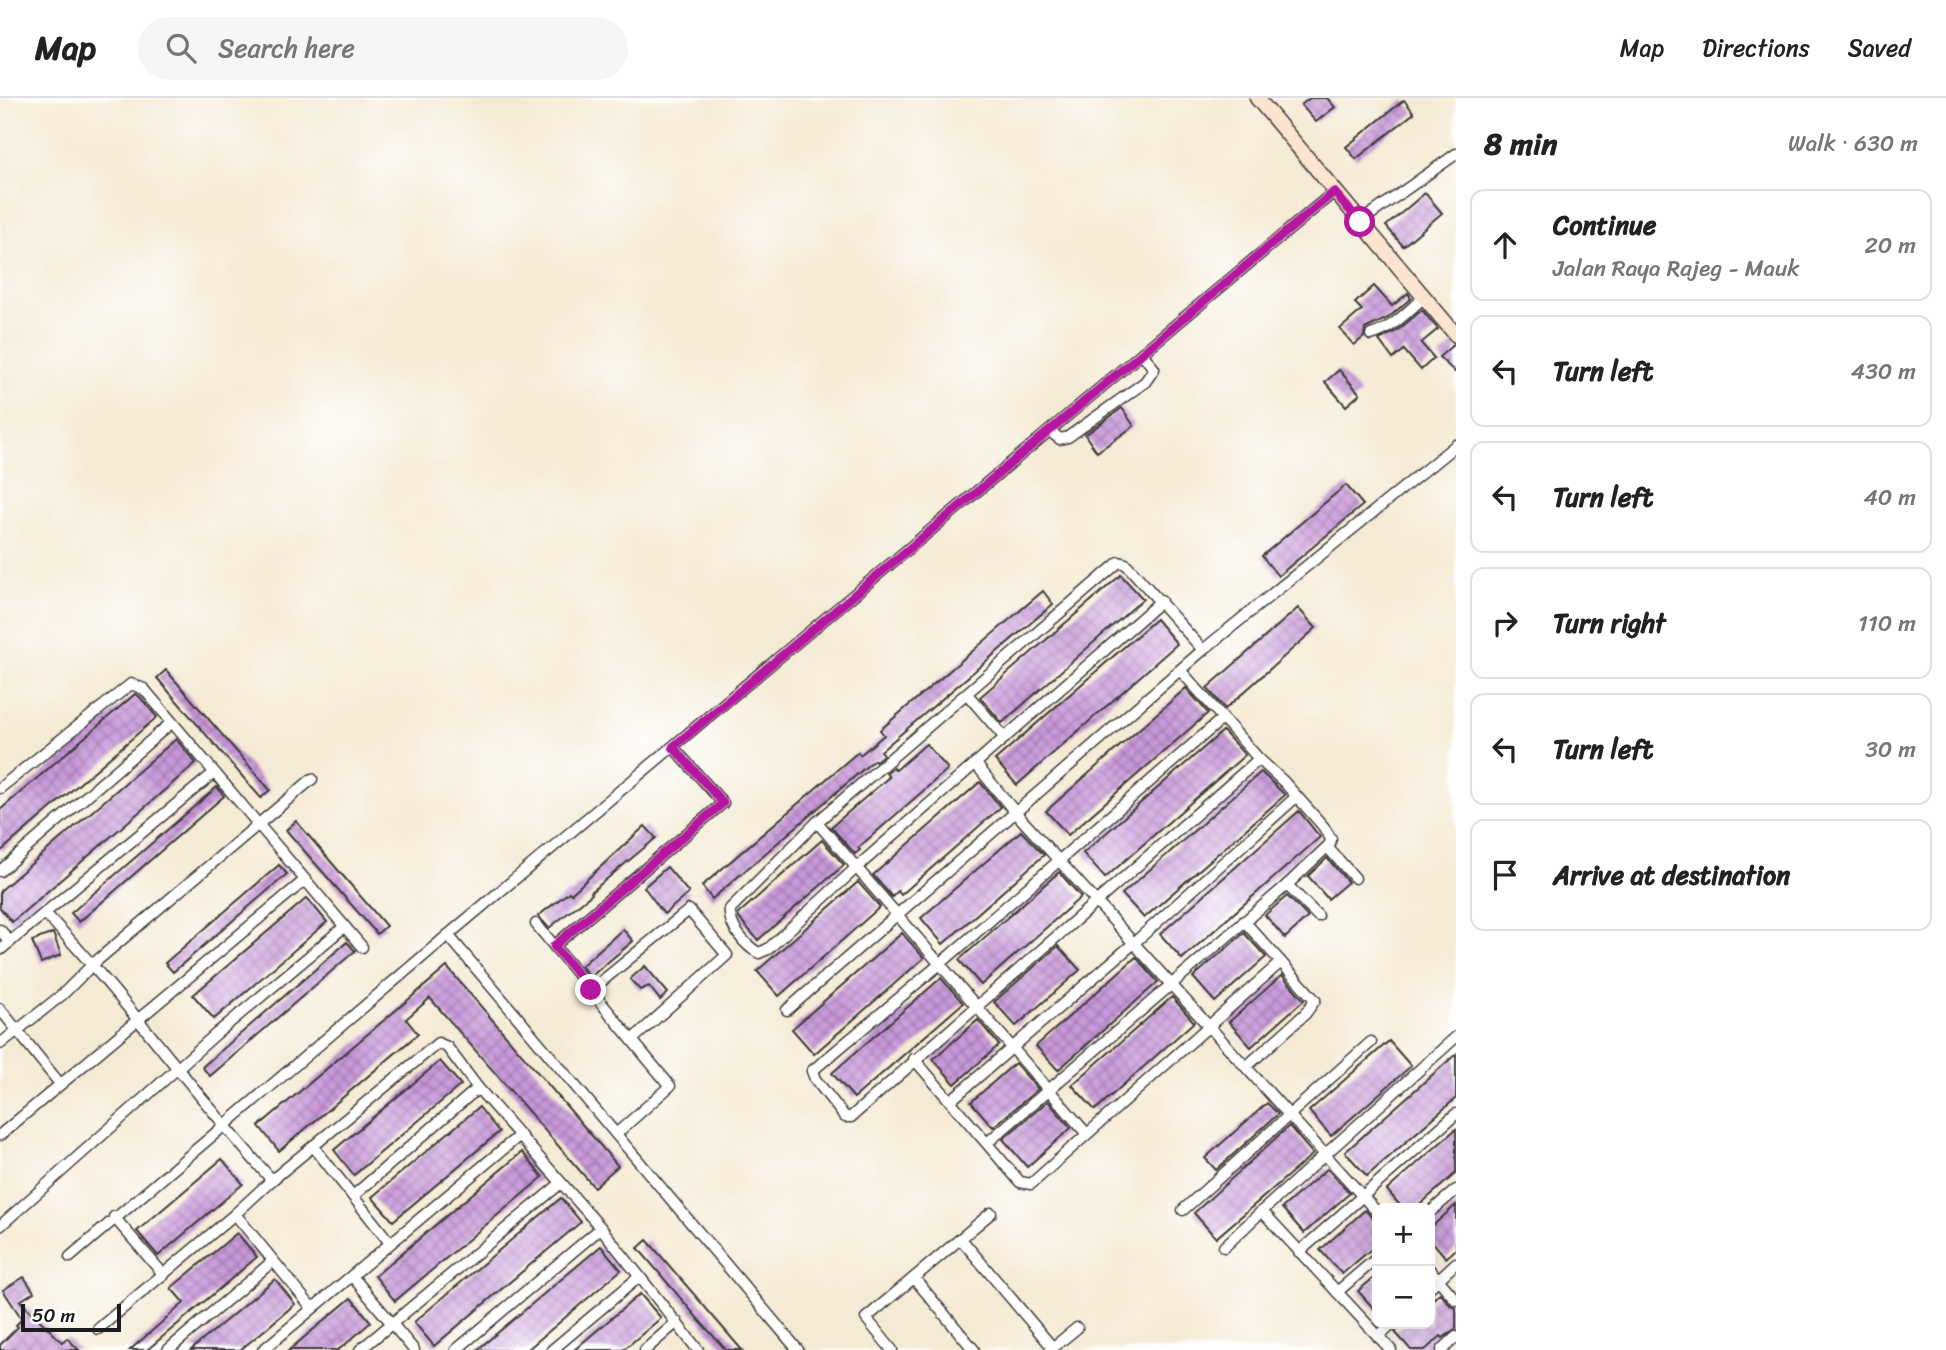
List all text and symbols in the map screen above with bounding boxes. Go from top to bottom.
search box [138,17,628,80]
text: Map [35,19,96,77]
text: Search here [218,25,355,71]
text: Map [1620,27,1664,69]
text: Directions [1702,27,1810,69]
text: Saved [1848,27,1911,69]
icon: search [162,29,200,67]
text: 8 min [1484,117,1557,171]
text: Walk · 630 m [1788,123,1918,164]
text: Continue [1553,202,1656,248]
route start [1344,206,1375,237]
text: 20 m [1865,225,1916,266]
icon: ahead [1486,226,1524,264]
text: Jalan Raya Rajeg - Mauk [1553,248,1800,289]
text: Turn left [1553,348,1653,394]
text: 430 m [1851,351,1916,392]
icon: left [1486,352,1524,390]
text: Turn left [1553,474,1653,520]
text: 40 m [1863,477,1916,518]
icon: left [1486,478,1524,516]
text: Turn right [1553,600,1666,646]
text: 110 m [1858,603,1916,644]
icon: right [1486,604,1524,642]
text: Turn left [1553,726,1653,772]
text: 30 m [1865,729,1916,770]
icon: left [1486,730,1524,768]
text: Arrive at destination [1553,852,1790,898]
icon: arrive [1486,856,1524,894]
route end [575,974,606,1005]
map controls [1372,1203,1435,1329]
button: + [1372,1203,1435,1266]
button: − [1372,1266,1435,1329]
text: 50 m [32,1299,75,1332]
scale bar [21,1301,121,1333]

